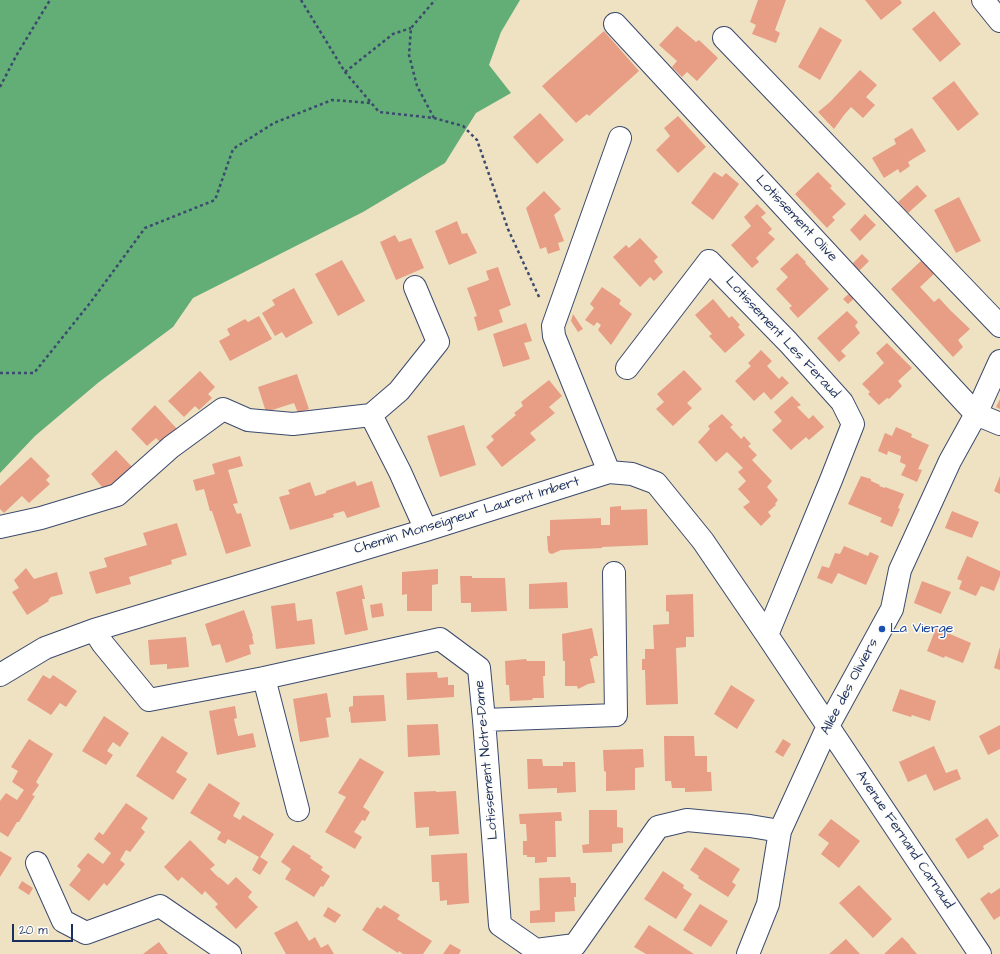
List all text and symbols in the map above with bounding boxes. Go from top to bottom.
street label: Lotissement Olive [752,172,840,266]
street label: Lotissement Les Feraud [721,274,843,402]
street label: Chemin Monseigneur Laurent Imbert [352,474,582,558]
place label: La Vierge [890,621,953,637]
marker: La Vierge [877,624,887,634]
street label: Allée des Oliviers [817,636,883,738]
street label: Lotissement Notre-Dame [472,679,502,841]
street label: Avenue Fernand Carnaud [851,768,957,912]
scale bar [14,916,75,942]
text: 20 m [19,922,48,939]

